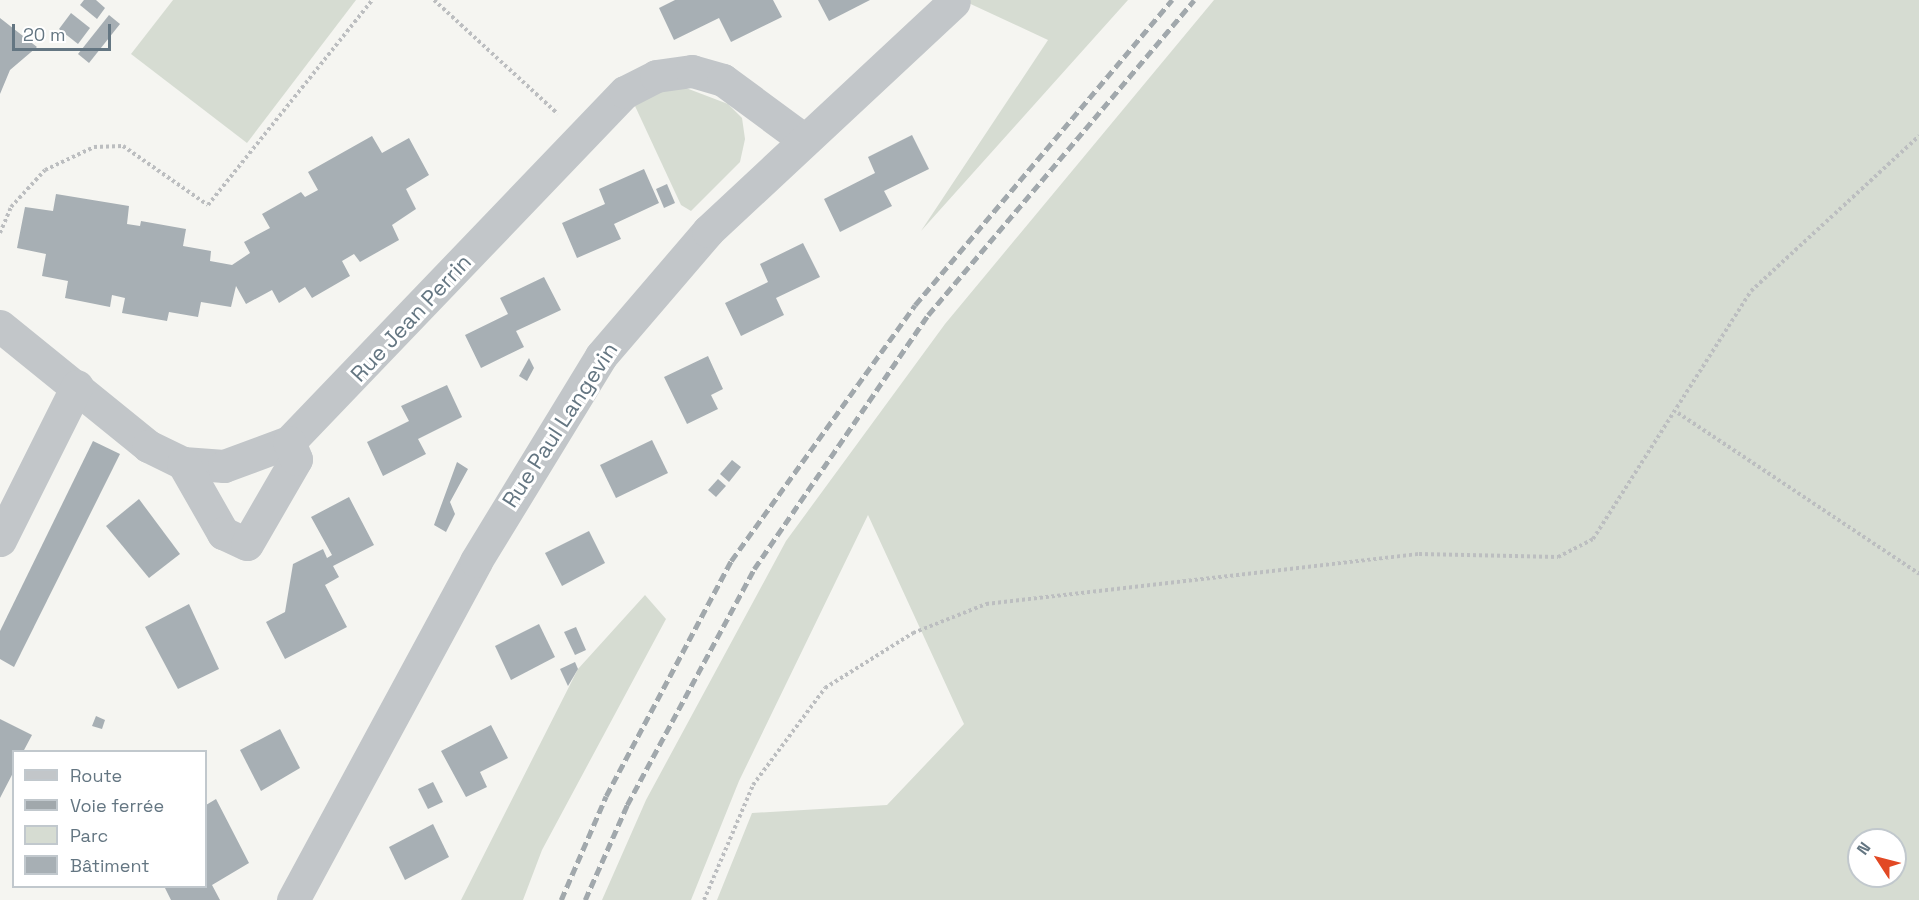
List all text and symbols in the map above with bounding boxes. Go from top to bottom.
scale bar [15,12,114,50]
text: 20 m [23,23,66,46]
street label: Rue Jean Perrin [345,249,477,387]
street label: Rue Paul Langevin [497,338,623,512]
legend [12,750,207,888]
text: Route [70,764,122,787]
text: Voie ferrée [70,794,164,817]
text: Parc [70,824,108,847]
north arrow [1847,828,1907,888]
text: N [1852,838,1875,859]
text: Bâtiment [70,854,150,877]

